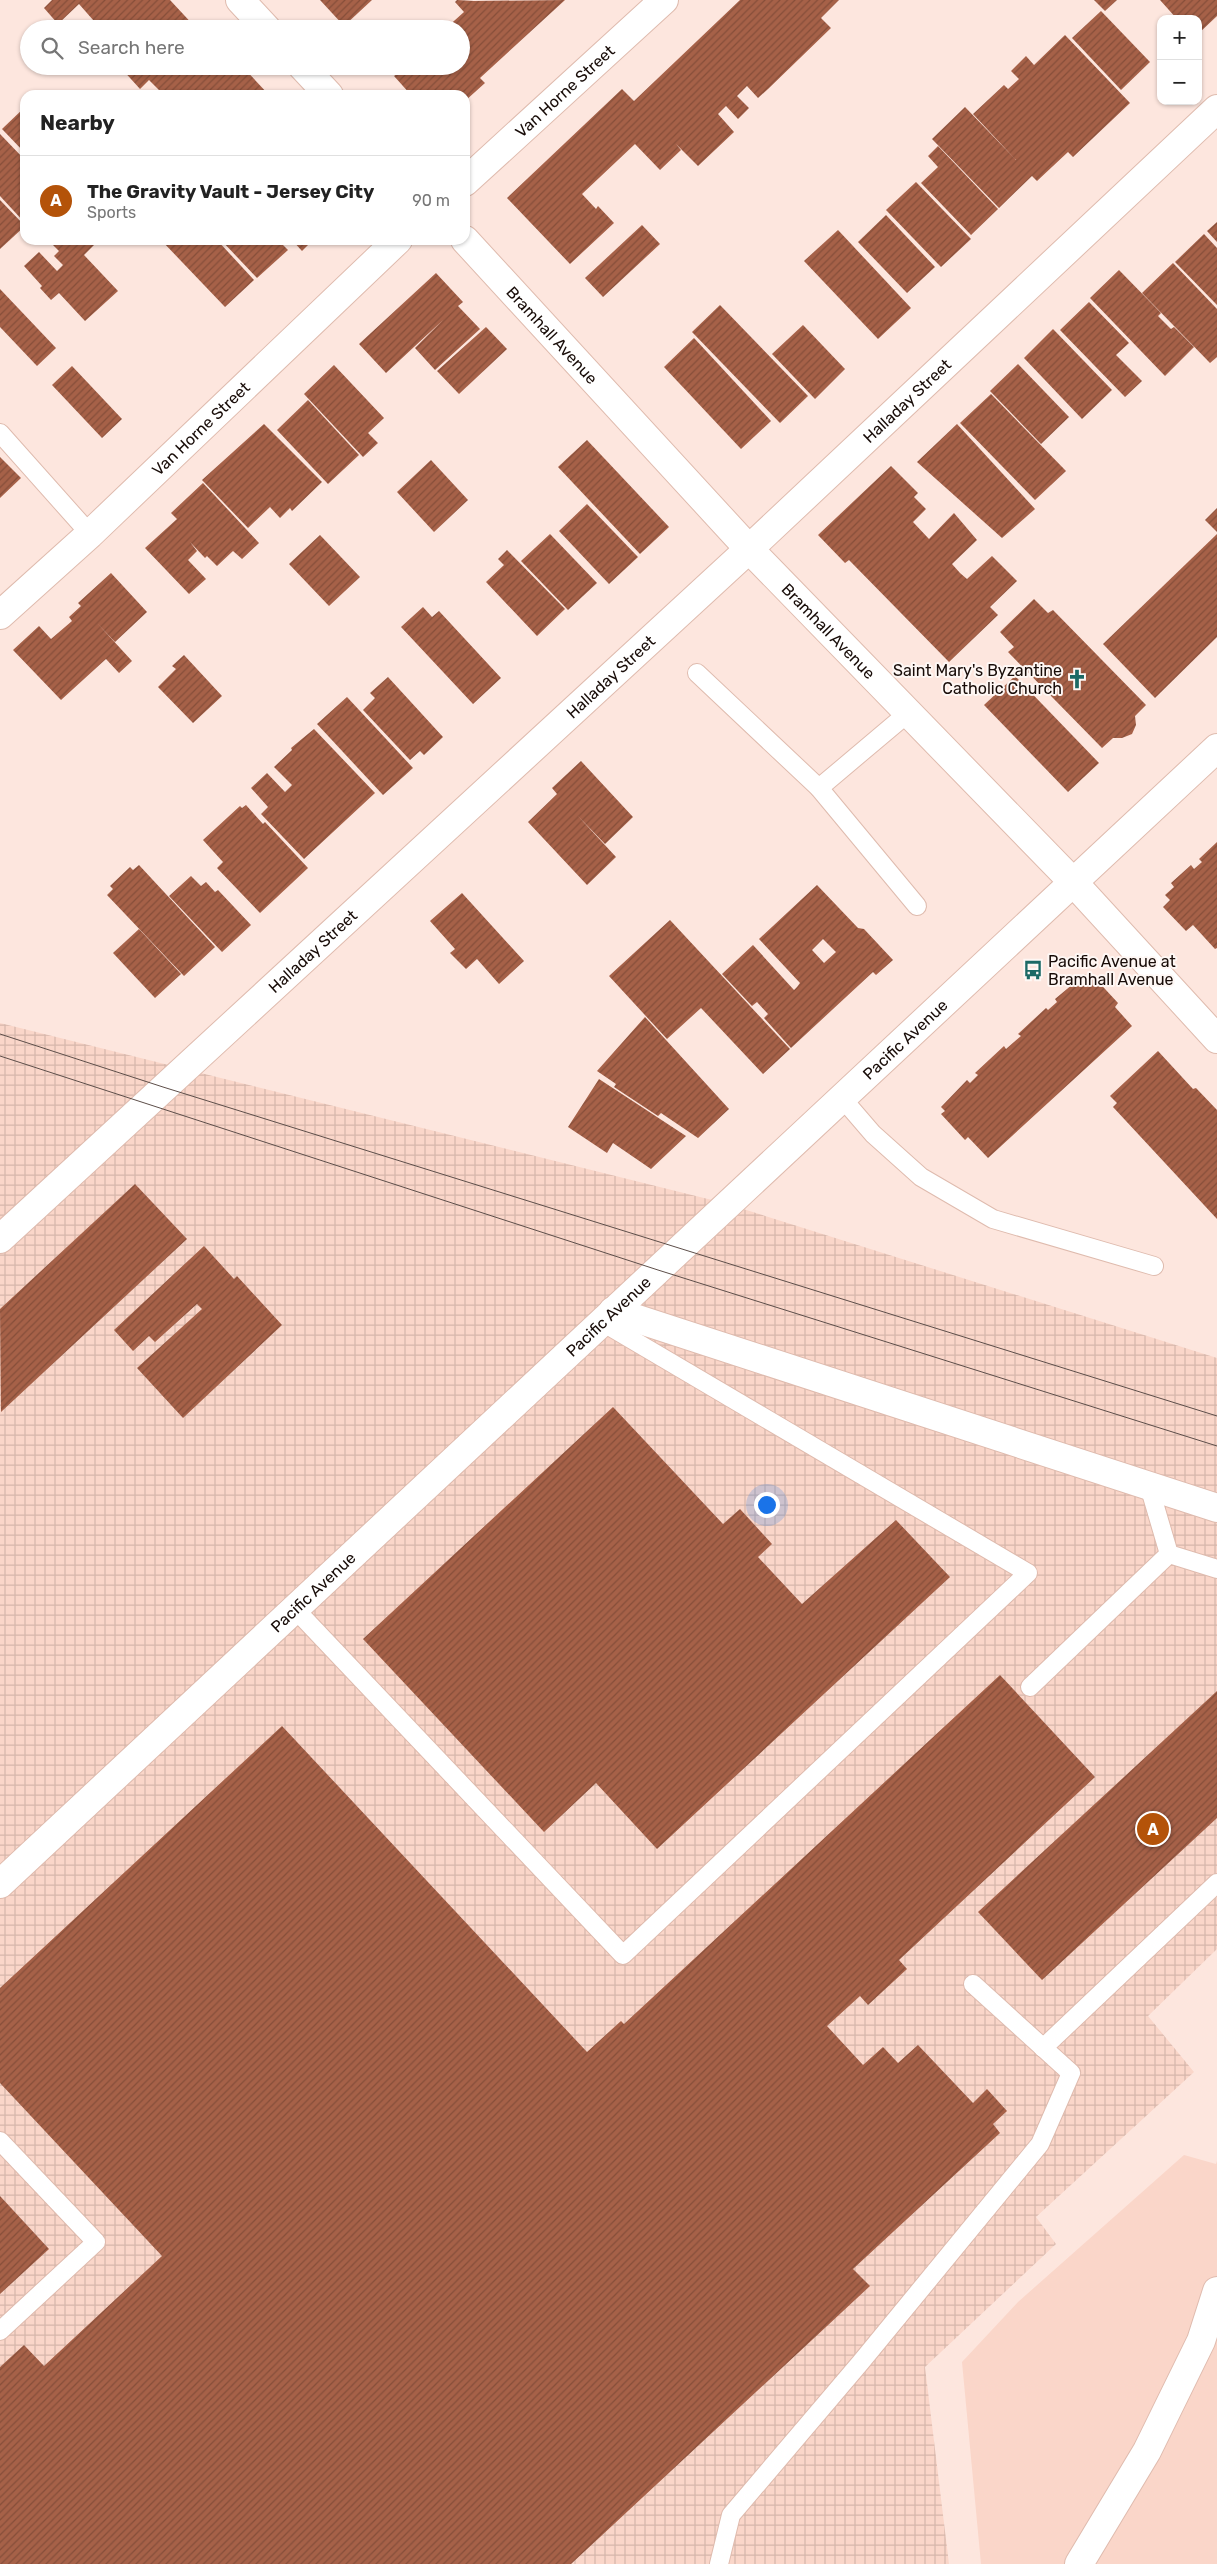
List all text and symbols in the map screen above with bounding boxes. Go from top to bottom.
map controls [1157,15,1202,105]
button: + [1157,15,1202,60]
search box [20,20,470,75]
icon: search [38,34,66,62]
text: Search here [78,36,185,59]
street label: Van Horne Street [511,41,618,141]
button: − [1157,60,1202,105]
text: Nearby [40,110,115,135]
text: The Gravity Vault - Jersey City [87,180,374,203]
text: A [50,191,62,210]
text: 90 m [412,191,450,210]
text: Sports [87,203,136,222]
street label: Bramhall Avenue [502,283,601,388]
street label: Halladay Street [859,355,955,447]
street label: Van Horne Street [148,378,254,480]
street label: Bramhall Avenue [778,580,879,683]
street label: Halladay Street [563,631,659,723]
place label: Saint Mary's Byzantine Catholic Church [893,661,1062,698]
church icon: Saint Mary's Byzantine Catholic Church [1066,668,1088,690]
street label: Halladay Street [265,906,361,997]
place label: Pacific Avenue at Bramhall Avenue [1048,952,1176,989]
bus stop icon: Pacific Avenue at Bramhall Avenue [1022,959,1044,981]
street label: Pacific Avenue [859,995,952,1084]
street label: Pacific Avenue [562,1273,655,1361]
your location [754,1492,780,1518]
street label: Pacific Avenue [267,1548,360,1636]
pin: A [1137,1810,1169,1848]

